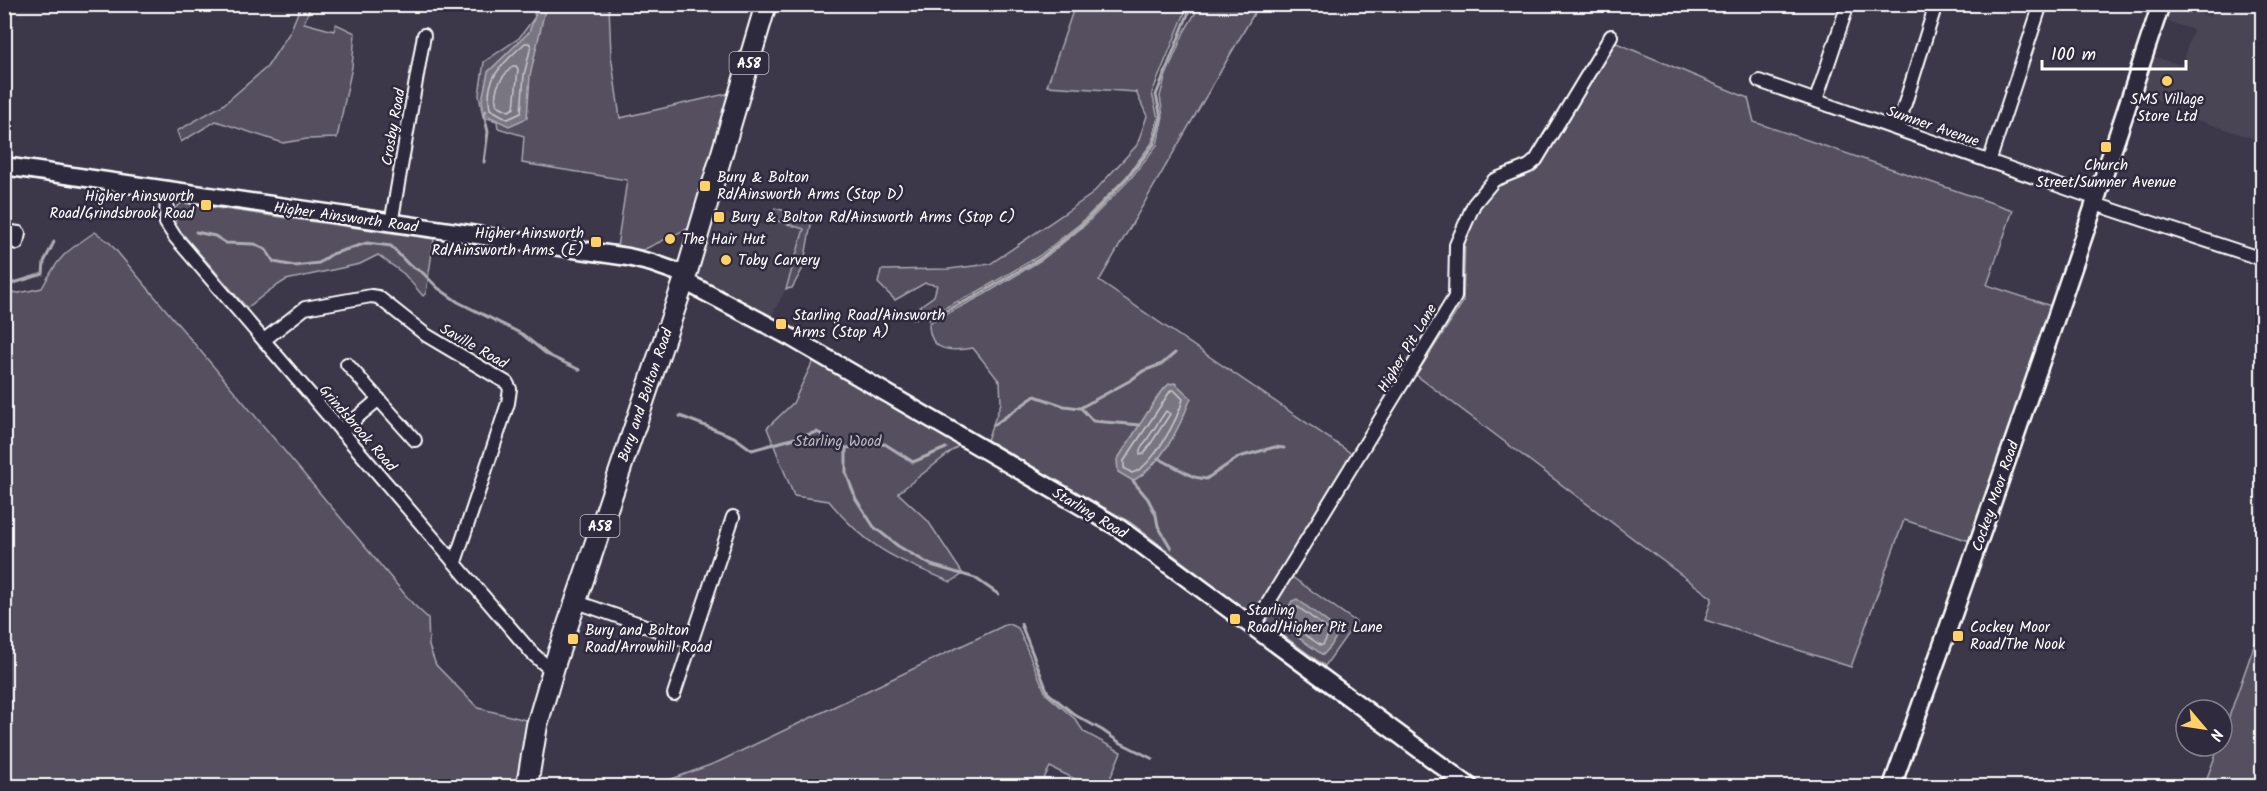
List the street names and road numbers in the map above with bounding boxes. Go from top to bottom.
road number: A58 [730,52,768,74]
street label: Crosby Road [375,86,413,168]
street label: Sumner Avenue [1883,100,1983,154]
street label: Higher Ainsworth Road [272,196,420,240]
street label: Higher Pit Lane [1372,299,1444,398]
street label: Saville Road [435,318,512,376]
street label: Bury and Bolton Road [612,325,680,465]
street label: Grindsbrook Road [312,380,402,478]
street label: Cockey Moor Road [1966,437,2026,555]
street label: Starling Road [1047,482,1132,546]
road number: A58 [580,515,620,537]

